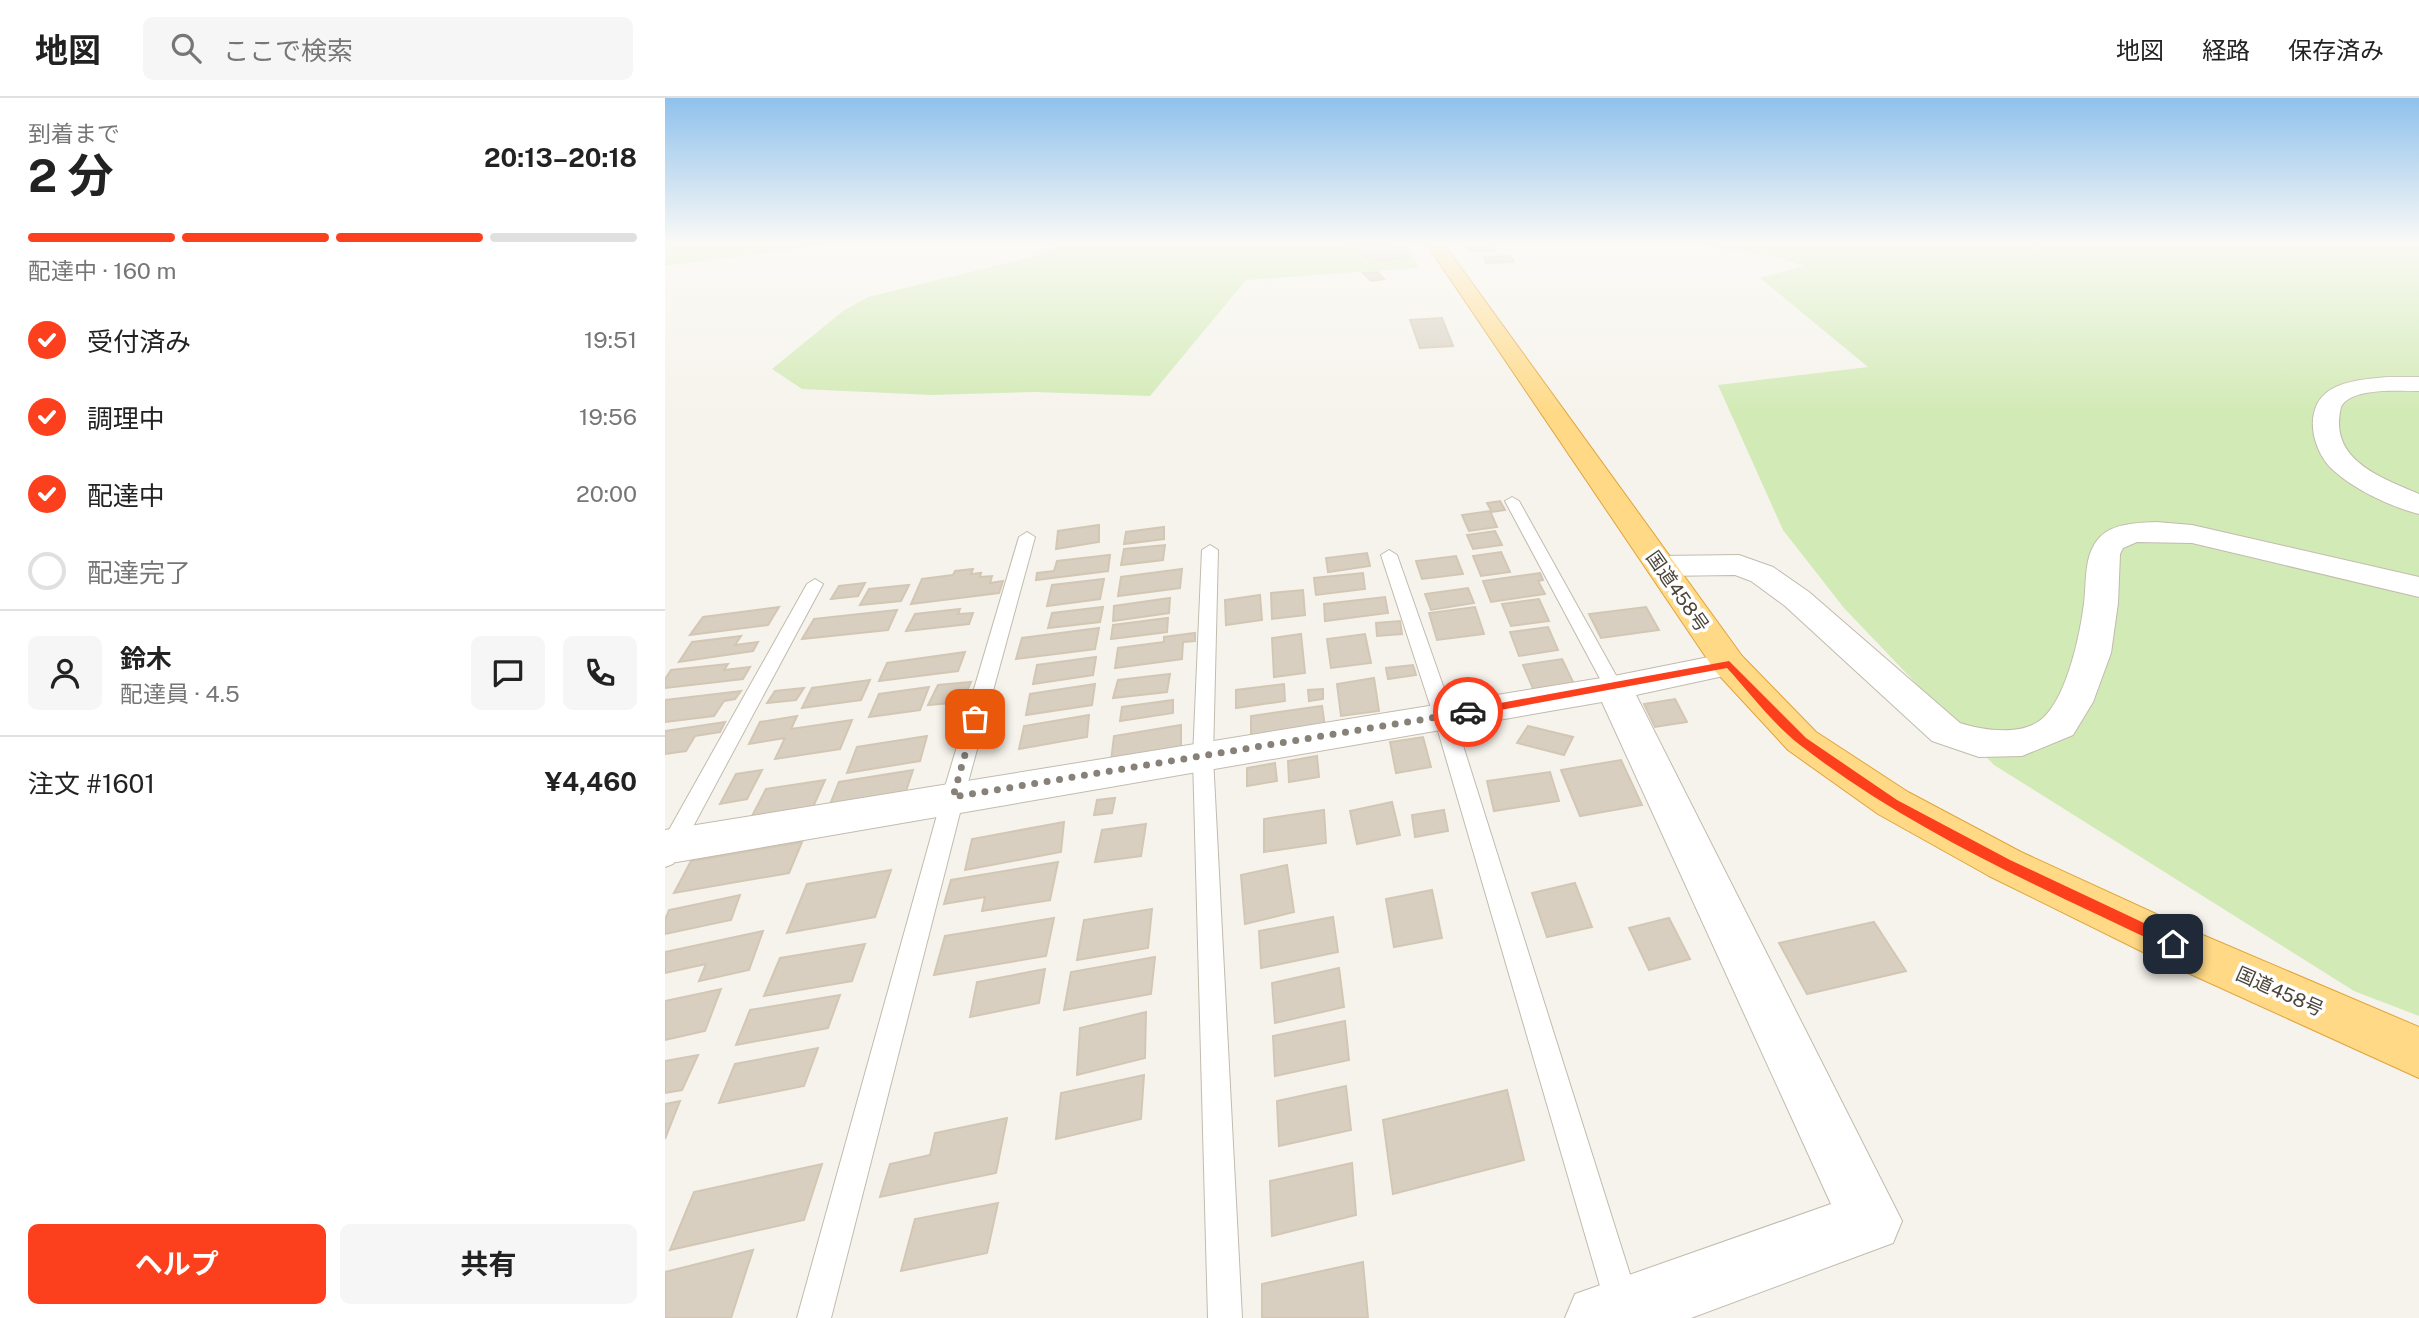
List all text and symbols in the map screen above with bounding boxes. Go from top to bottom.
search box [143,17,633,80]
icon: search [167,29,205,67]
text: 地図 [35,31,101,69]
text: ここで検索 [223,35,353,66]
text: 地図 [2116,36,2164,64]
text: 経路 [2202,36,2250,64]
text: 保存済み [2288,36,2384,64]
text: 到着まで [28,120,120,147]
text: 20:13–20:18 [484,142,637,173]
text: 2 分 [28,148,114,202]
text: 配達中 · 160 m [28,257,176,284]
icon: check [28,321,66,359]
text: 受付済み [87,326,191,357]
text: 19:51 [584,326,637,353]
icon: check [28,398,66,436]
text: 調理中 [87,403,165,434]
text: 19:56 [579,403,637,430]
icon: check [28,475,66,513]
text: 配達中 [87,480,165,511]
text: 20:00 [576,480,637,507]
street label: 国道458号 [1642,546,1714,636]
text: 配達完了 [87,557,191,588]
button: person [28,636,102,710]
button: chat [471,636,545,710]
button: phone [563,636,637,710]
text: 鈴木 [120,643,172,674]
courier [1433,677,1503,747]
text: 配達員 · 4.5 [120,680,240,707]
pin [945,689,1005,749]
icon: car [1449,693,1487,731]
icon: bag [956,700,994,738]
text: ¥4,460 [545,766,637,797]
text: 注文 #1601 [28,768,155,799]
pin [2143,914,2203,974]
icon: home [2154,925,2192,963]
street label: 国道458号 [2233,962,2327,1020]
button: ヘルプ [28,1224,326,1304]
button: 共有 [340,1224,637,1304]

